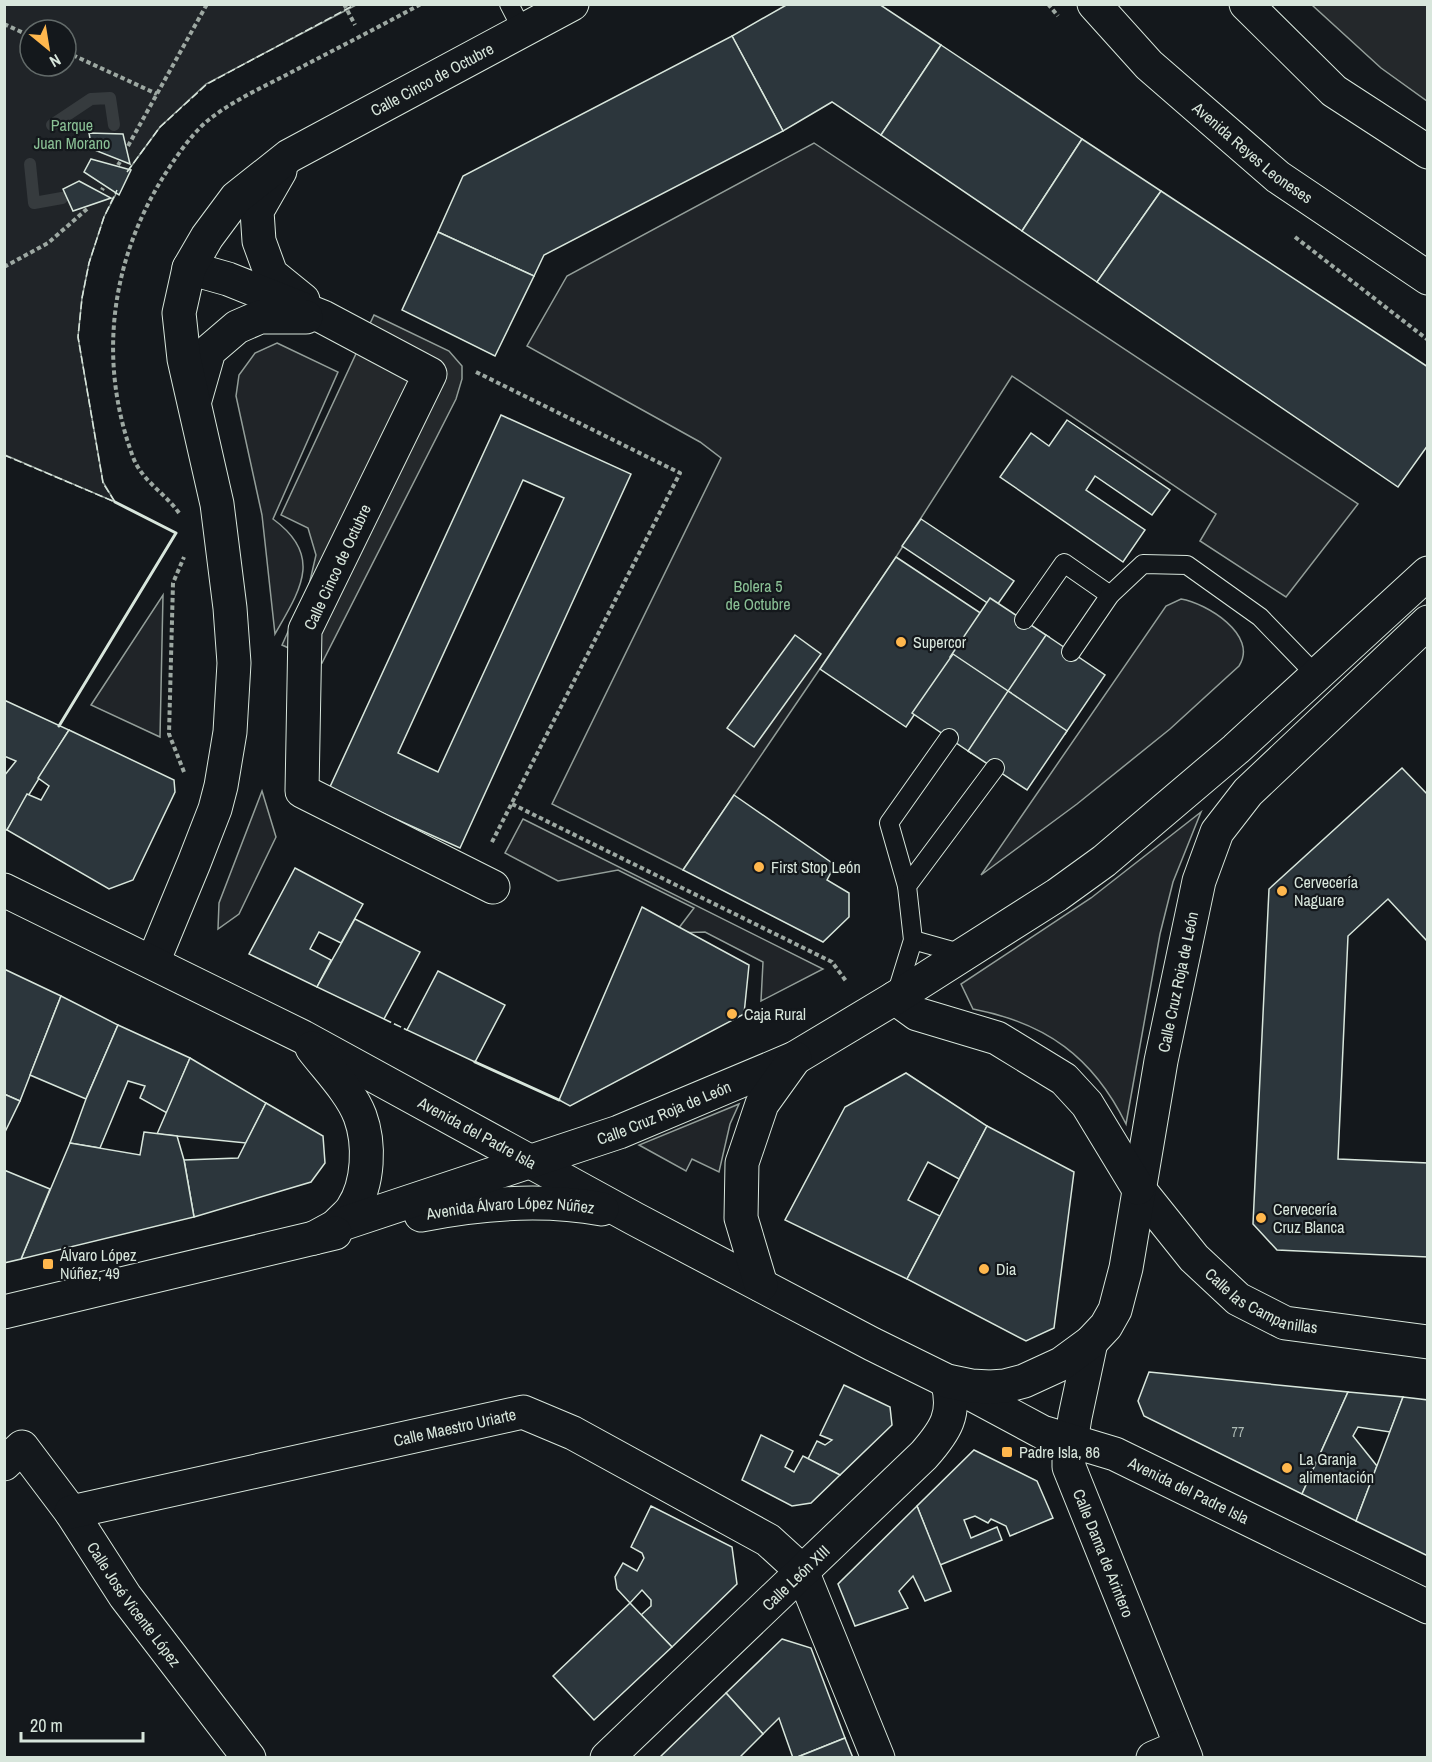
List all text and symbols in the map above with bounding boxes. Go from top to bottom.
north arrow [18,18,78,78]
street label: Calle Cinco de Octubre [367,37,497,121]
text: N [46,49,65,73]
street label: Avenida Reyes Leoneses [1187,96,1317,208]
park label: Parque Juan Morano [34,114,110,154]
street label: Calle Cinco de Octubre [298,501,376,633]
park label: Bolera 5 de Octubre [726,575,790,615]
place label: Supercor [913,631,967,653]
marker: Supercor [894,635,908,649]
place label: First Stop León [771,856,861,878]
marker: First Stop León [752,860,766,874]
place label: Cervecería Naguare [1294,871,1359,911]
marker: Cervecería Naguare [1275,884,1289,898]
street label: Calle Cruz Roja de León [1152,910,1203,1054]
place label: Caja Rural [744,1003,806,1025]
marker: Caja Rural [725,1007,739,1021]
street label: Calle Cruz Roja de León [594,1075,734,1150]
street label: Avenida del Padre Isla [413,1091,541,1174]
street label: Avenida Álvaro López Núñez [423,1192,597,1225]
place label: Cervecería Cruz Blanca [1273,1198,1345,1238]
marker: Cervecería Cruz Blanca [1254,1211,1268,1225]
place label: Álvaro López Núñez, 49 [59,1244,137,1284]
marker: Álvaro López Núñez, 49 [41,1257,55,1271]
place label: Dia [996,1258,1017,1280]
marker: Dia [977,1262,991,1276]
street label: Calle las Campanillas [1200,1263,1319,1338]
street label: Calle Maestro Uriarte [391,1403,518,1451]
house number: 77 [1232,1423,1244,1441]
place label: Padre Isla, 86 [1019,1441,1100,1463]
marker: Padre Isla, 86 [1000,1445,1014,1459]
place label: La Granja alimentación [1299,1448,1374,1488]
street label: Avenida del Padre Isla [1124,1451,1254,1529]
marker: La Granja alimentación [1280,1461,1294,1475]
street label: Calle Dama de Arintero [1068,1486,1139,1621]
street label: Calle José Vicente López [82,1538,186,1672]
street label: Calle León XIII [757,1540,834,1615]
scale bar [21,1705,142,1743]
text: 20 m [30,1713,63,1738]

